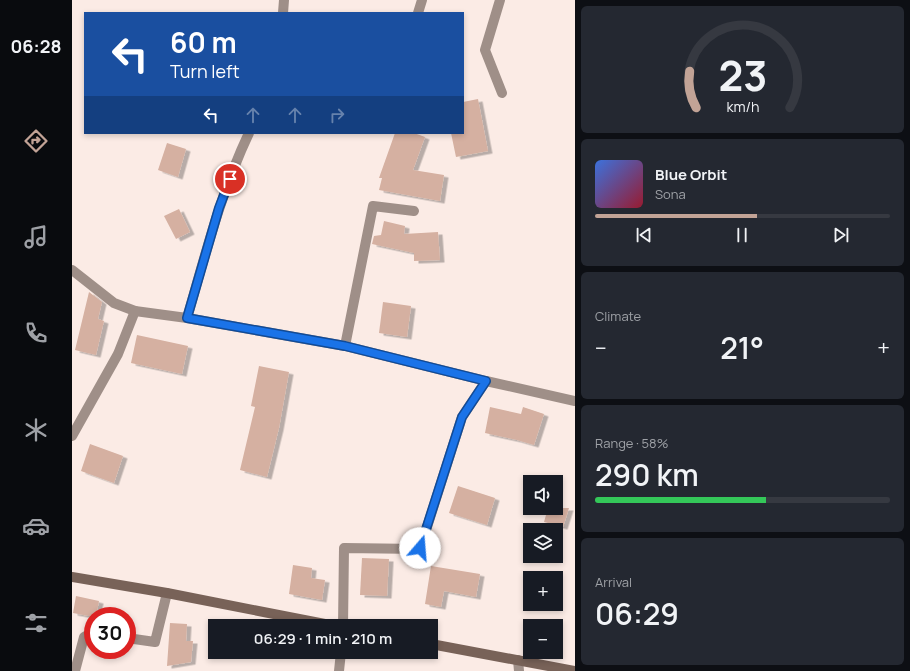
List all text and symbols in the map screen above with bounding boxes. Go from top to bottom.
text: 60 m [170,23,237,61]
icon: left [104,28,156,80]
text: 06:28 [11,34,61,58]
text: 23 [718,46,767,102]
text: Turn left [170,59,240,83]
text: km/h [726,96,759,115]
icon: left [200,104,222,126]
icon: ahead [242,104,264,126]
icon: ahead [284,104,306,126]
icon: right [326,104,348,126]
icon: directions [22,127,50,155]
pin [213,162,247,196]
text: Blue Orbit [655,164,727,185]
icon: arrive [219,168,241,190]
text: Sona [655,185,686,203]
icon: music [22,223,50,251]
icon: previous [633,224,655,246]
icon: pause [731,224,753,246]
icon: next [830,224,852,246]
text: Climate [595,307,641,325]
icon: phone [22,319,50,347]
text: 21° [720,327,764,368]
text: − [595,333,607,363]
text: + [877,333,890,363]
icon: climate [22,416,50,444]
text: Range · 58% [595,434,668,452]
text: 290 km [595,454,699,495]
map controls [523,475,563,659]
button: sound [523,475,563,515]
icon: car [22,512,50,540]
button: layers [523,523,563,563]
position arrow [399,527,441,569]
button: + [523,571,563,611]
text: Arrival [595,573,632,591]
text: 06:29 [595,593,679,634]
speed limit sign: 30 [84,607,136,659]
icon: filters [22,609,50,637]
button: − [523,619,563,659]
text: 06:29 · 1 min · 210 m [254,628,392,649]

